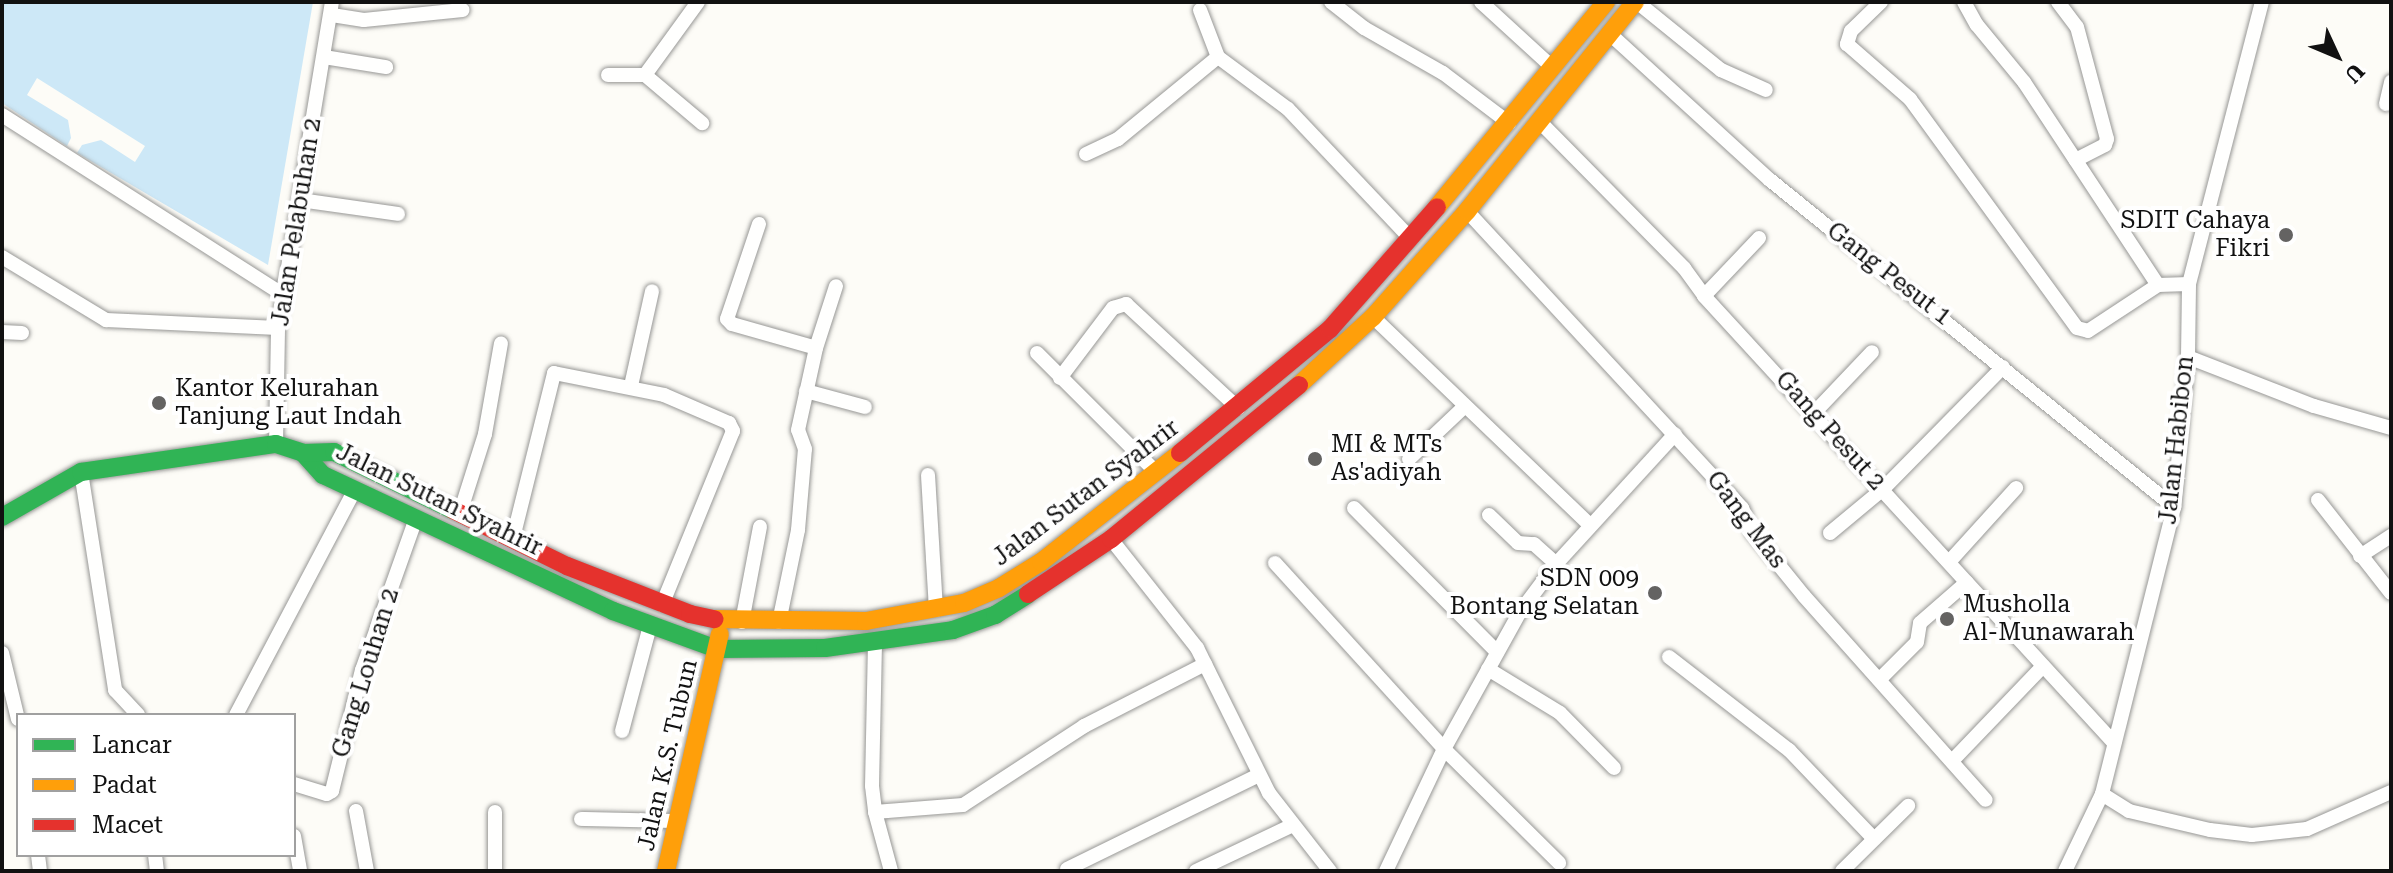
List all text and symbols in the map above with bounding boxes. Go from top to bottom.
north arrow [2297,16,2377,96]
text: U [2340,58,2369,88]
street label: Jalan Pelabuhan 2 [266,116,328,328]
place label: SDIT Cahaya Fikri [2121,207,2270,263]
street label: Gang Pesut 1 [1821,216,1957,332]
marker: SDIT Cahaya Fikri [2277,226,2295,244]
street label: Jalan Habibon [2154,354,2200,526]
street label: Gang Pesut 2 [1769,366,1891,496]
place label: Kantor Kelurahan Tanjung Laut Indah [175,375,402,431]
marker: Kantor Kelurahan Tanjung Laut Indah [150,394,168,412]
street label: Jalan Sutan Syahrir [987,414,1185,572]
place label: MI & MTs As'adiyah [1331,431,1442,487]
street label: Jalan Sutan Syahrir [331,438,547,562]
marker: MI & MTs As'adiyah [1306,450,1324,468]
street label: Gang Mas [1700,466,1792,574]
place label: SDN 009 Bontang Selatan [1450,565,1639,621]
marker: SDN 009 Bontang Selatan [1646,584,1664,602]
street label: Gang Louhan 2 [327,585,405,761]
place label: Musholla Al-Munawarah [1963,591,2135,647]
marker: Musholla Al-Munawarah [1938,610,1956,628]
street label: Jalan K.S. Tubun [632,656,704,854]
legend [16,713,296,857]
text: Lancar [92,731,172,759]
text: Padat [92,771,157,799]
text: Macet [92,811,163,839]

